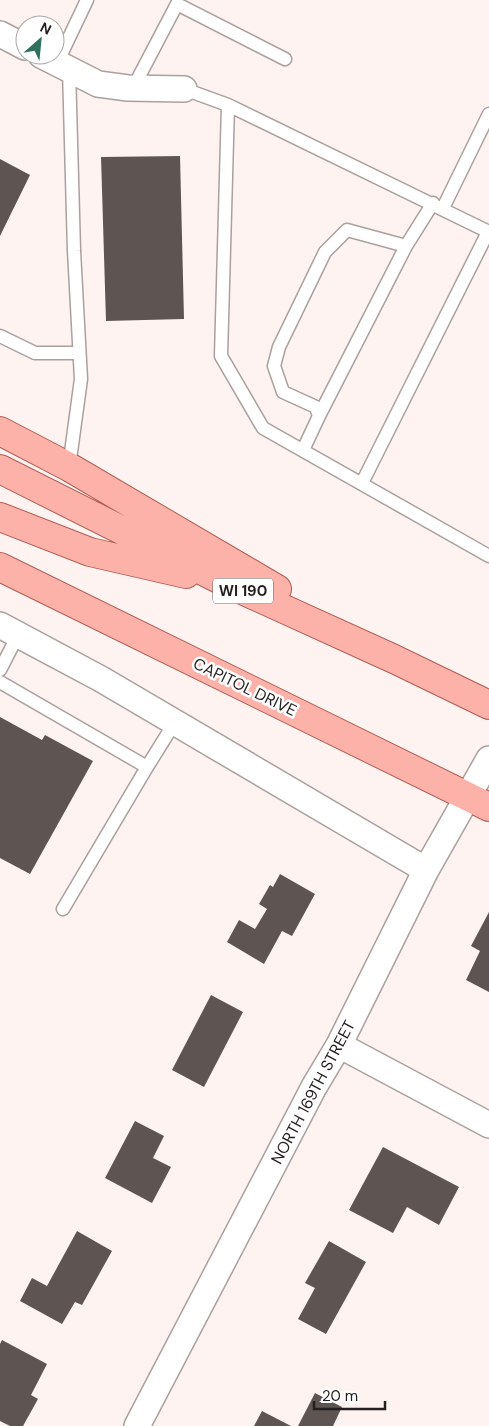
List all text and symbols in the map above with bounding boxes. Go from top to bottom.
north arrow [15,15,65,65]
text: N [37,18,55,39]
road number: WI 190 [213,578,273,604]
street label: CAPITOL DRIVE [190,653,300,721]
street label: NORTH 169TH STREET [266,1016,360,1168]
scale bar [314,1378,385,1410]
text: 20 m [322,1386,358,1406]

